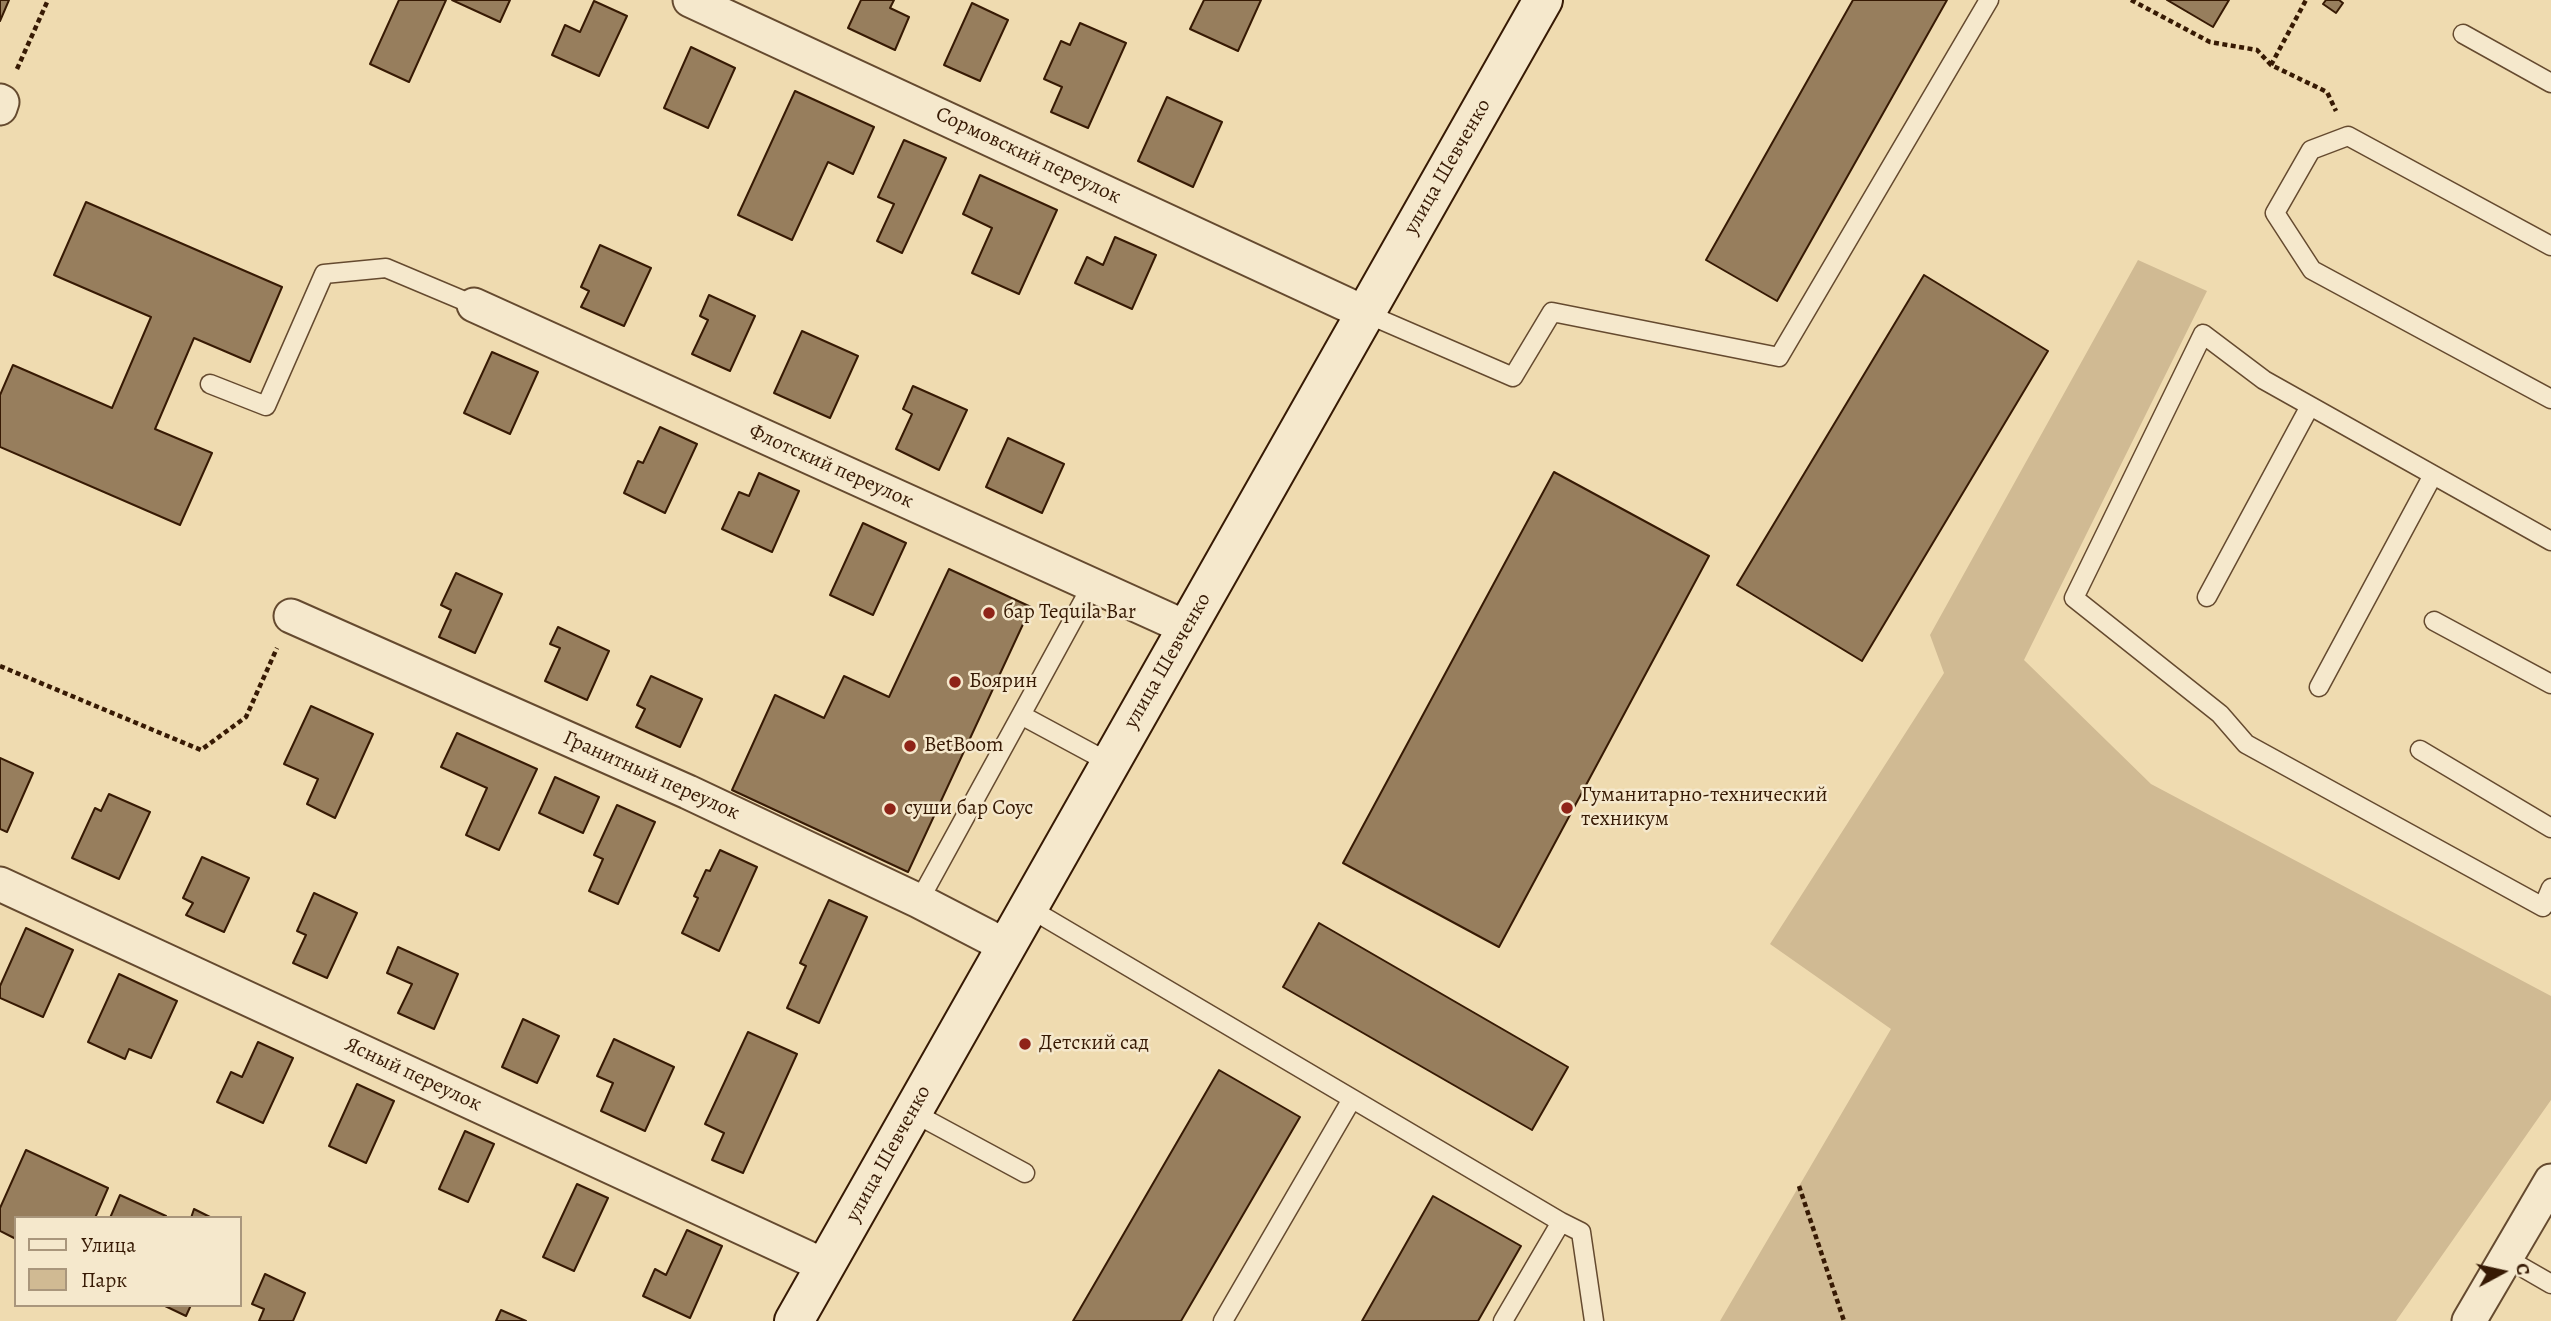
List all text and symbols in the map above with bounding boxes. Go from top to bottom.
street label: улица Шевченко [1399,95,1497,239]
street label: Сормовский переулок [931,102,1125,210]
street label: Флотский переулок [745,419,917,515]
street label: улица Шевченко [1119,589,1217,733]
place label: бар Tequila Bar [1003,600,1136,626]
marker: бар Tequila Bar [981,605,997,621]
place label: Боярин [969,669,1037,695]
marker: Боярин [947,674,963,690]
street label: Гранитный переулок [559,726,743,826]
place label: BetBoom [924,733,1003,759]
marker: BetBoom [902,738,918,754]
place label: Гуманитарно-технический техникум [1581,783,1828,833]
place label: суши бар Соус [904,796,1033,822]
marker: Гуманитарно-технический техникум [1559,800,1575,816]
marker: суши бар Соус [882,801,898,817]
place label: Детский сад [1039,1031,1149,1057]
street label: Ясный переулок [341,1032,485,1118]
marker: Детский сад [1017,1036,1033,1052]
street label: улица Шевченко [841,1081,937,1227]
legend [14,1216,242,1307]
text: Улица [81,1231,136,1259]
north arrow [2467,1237,2537,1307]
text: С [2509,1261,2536,1277]
text: Парк [81,1266,127,1294]

